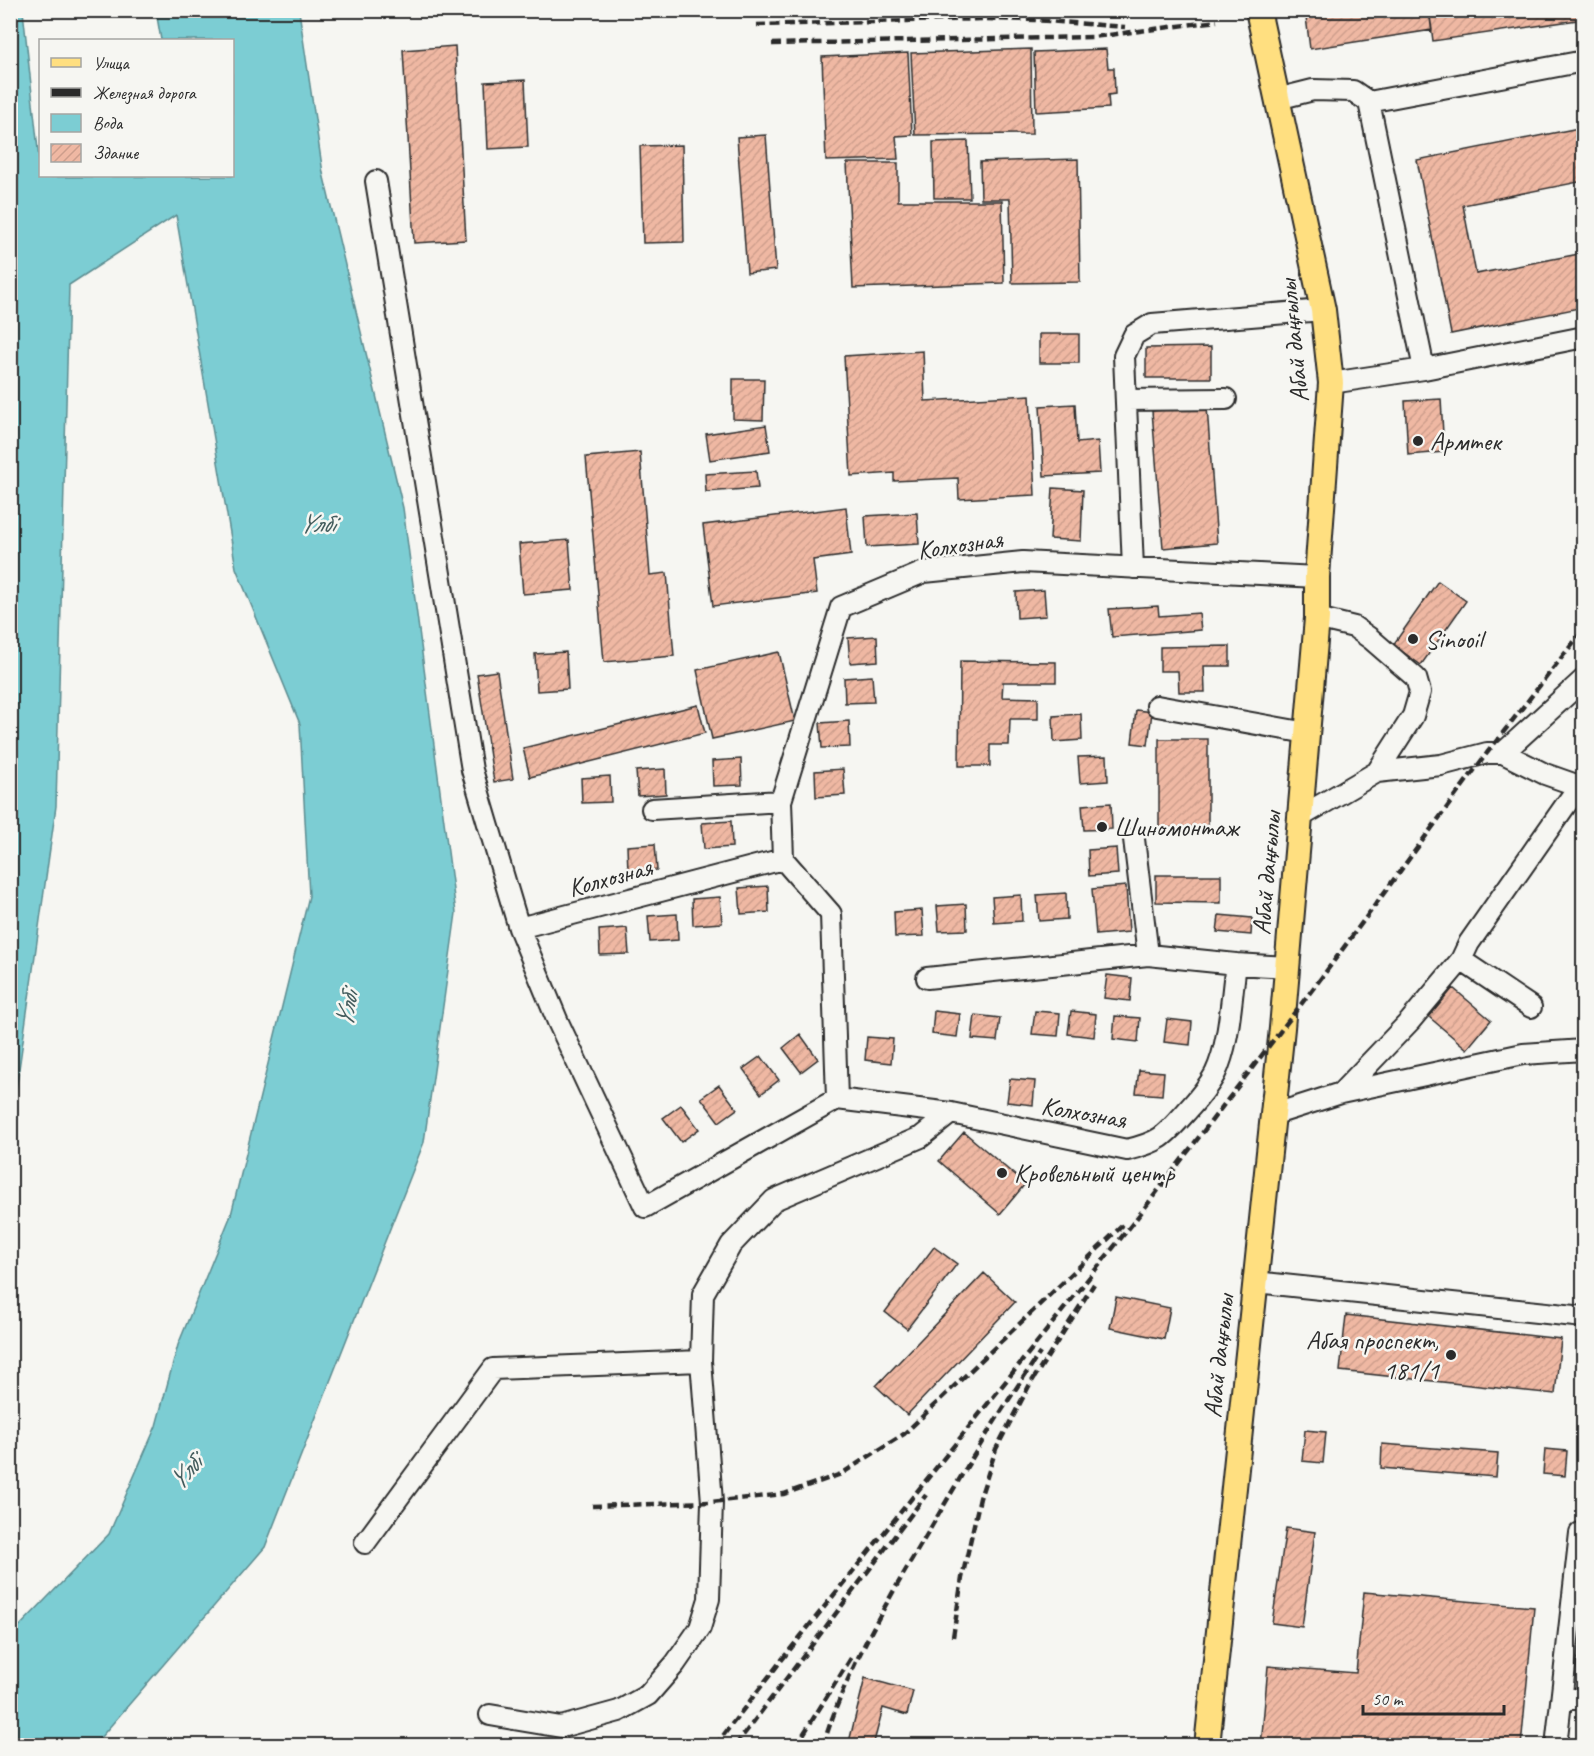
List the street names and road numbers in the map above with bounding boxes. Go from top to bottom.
street label: Абай даңғылы [1270,275,1316,404]
street label: Колхозная [915,522,1006,567]
street label: Абай даңғылы [1245,808,1289,936]
street label: Колхозная [564,850,657,905]
street label: Колхозная [1039,1089,1131,1136]
street label: Абай даңғылы [1196,1291,1242,1419]

